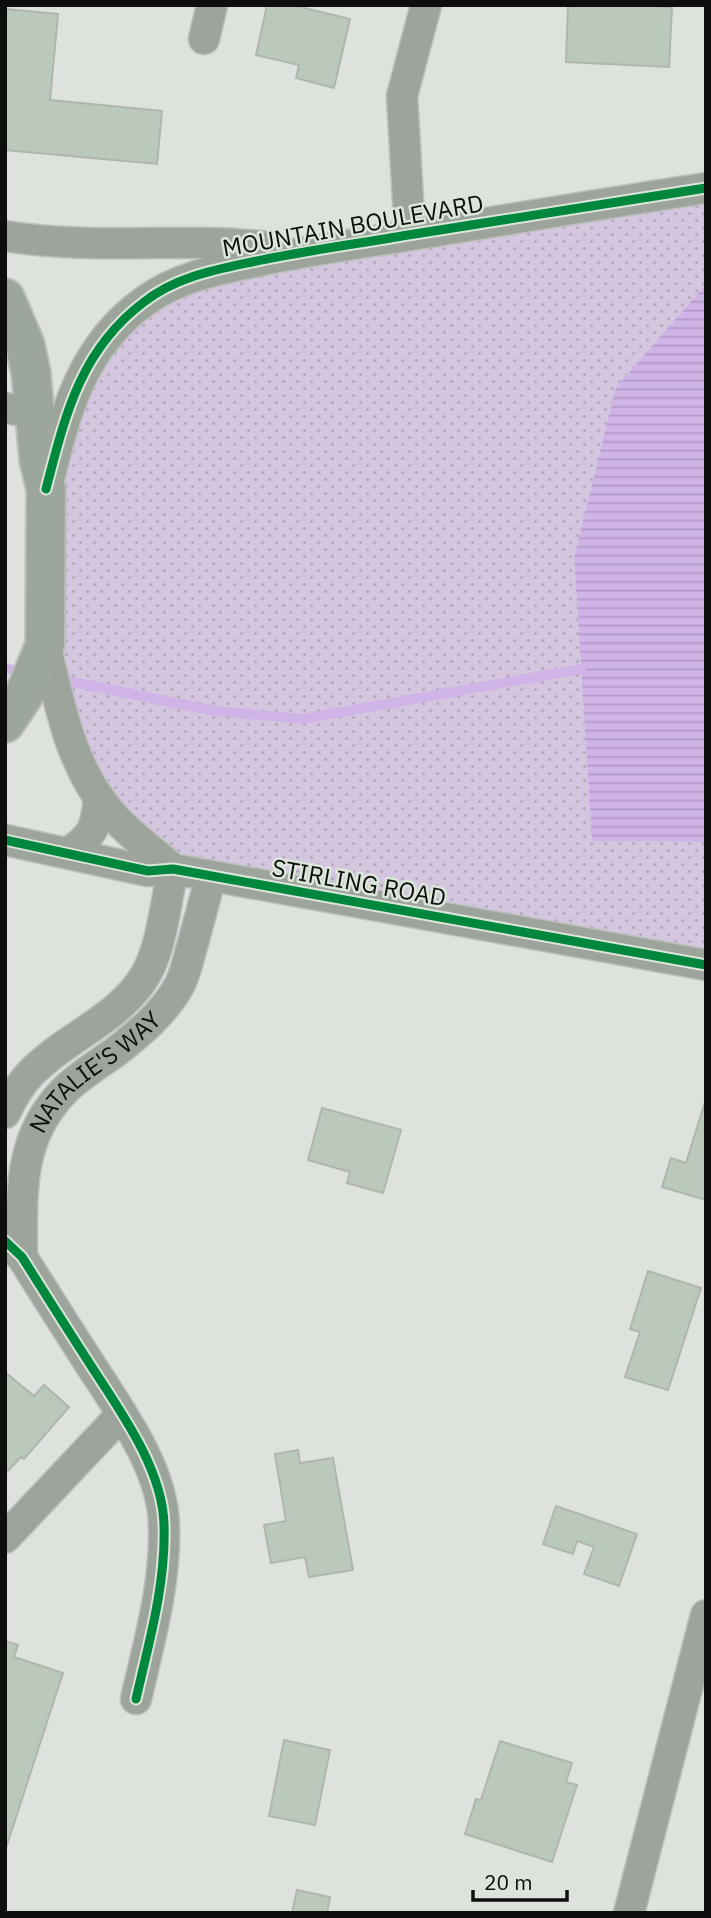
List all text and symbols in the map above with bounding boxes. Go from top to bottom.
street label: MOUNTAIN BOULEVARD [220,186,486,264]
street label: STIRLING ROAD [270,851,449,913]
street label: NATALIE'S WAY [21,1004,168,1138]
scale bar [473,1858,568,1902]
text: 20 m [484,1868,533,1896]

